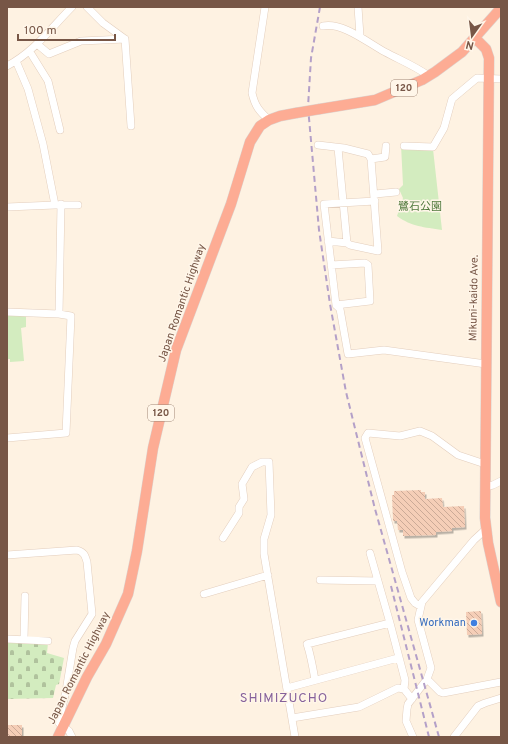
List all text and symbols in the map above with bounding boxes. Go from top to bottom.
scale bar [18,16,115,42]
north arrow [452,16,492,56]
text: 100 m [24,23,57,39]
text: N [464,37,475,52]
road number: 120 [391,80,417,96]
park label: 鷺石公園 [398,200,442,214]
street label: Japan Romantic Highway [155,242,209,364]
street label: Mikuni-kaido Ave. [466,255,482,341]
road number: 120 [148,405,174,421]
street label: Japan Romantic Highway [45,609,114,727]
place label: Workman [419,616,466,630]
marker: Workman [469,618,479,628]
district label: SHIMIZUCHO [240,691,328,707]

